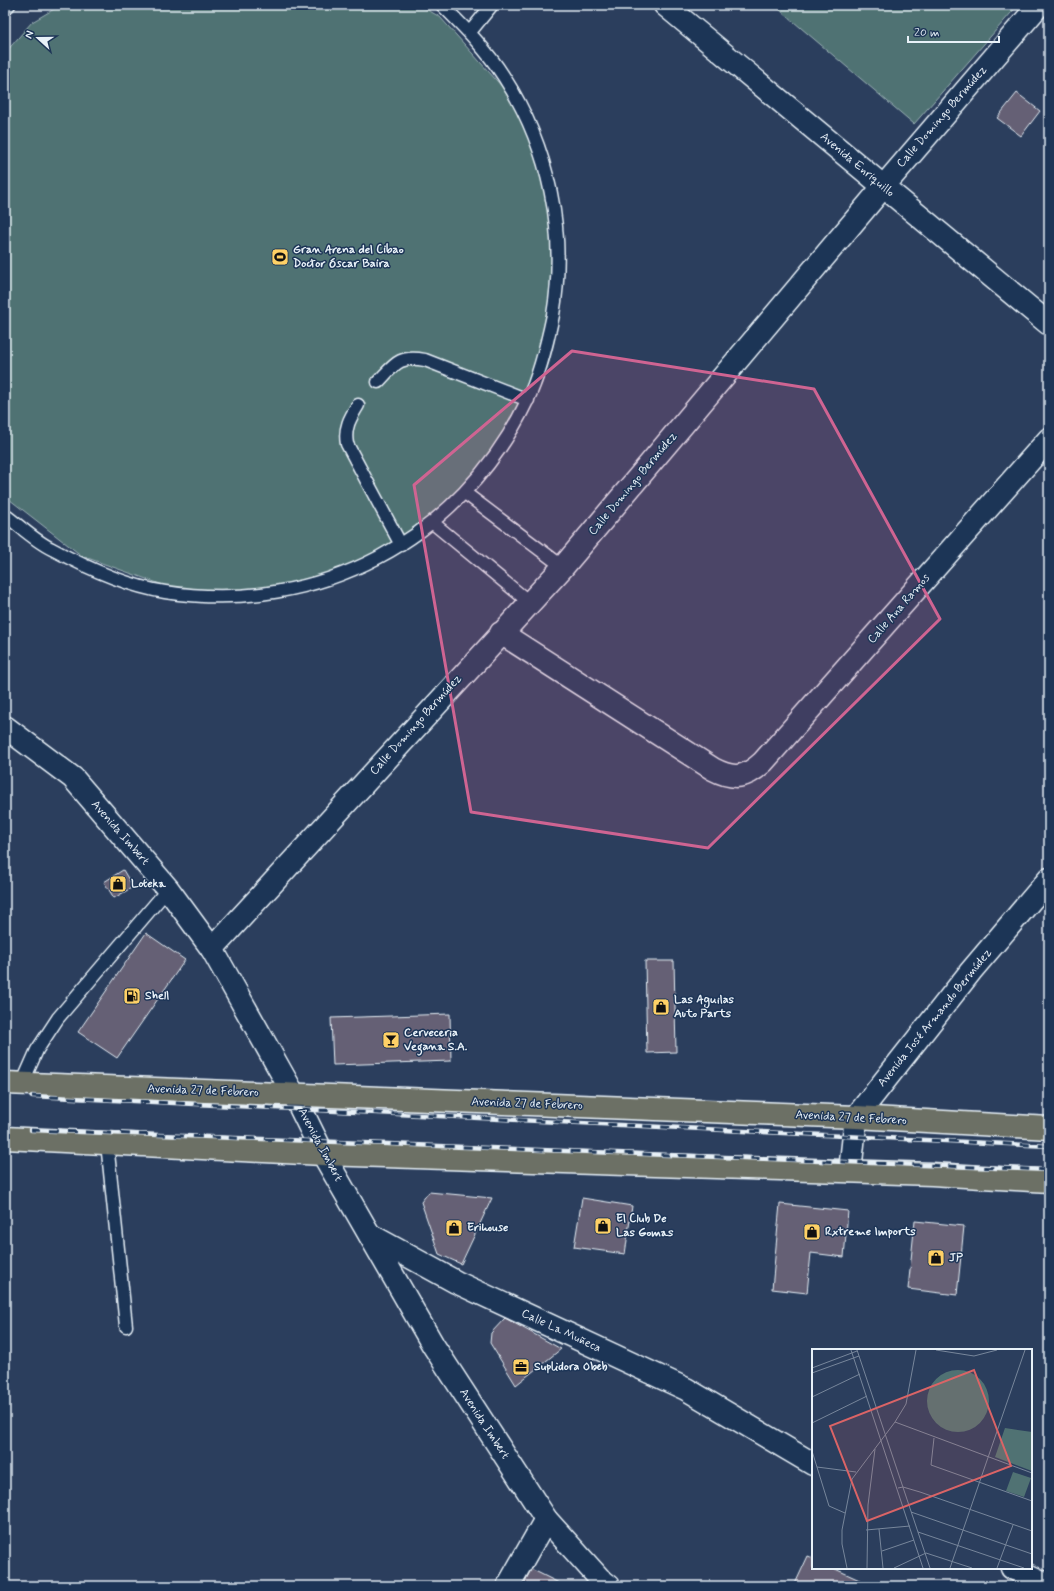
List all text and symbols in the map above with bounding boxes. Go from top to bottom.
north arrow [18,18,58,58]
scale bar [908,18,999,44]
text: 20 m [914,25,940,41]
text: N [22,29,37,41]
street label: Calle Domingo Bermúdez [893,62,991,171]
street label: Avenida Enriquillo [816,129,898,201]
place label: Gran Arena del Cibao Doctor Óscar Baira [293,242,404,272]
sports icon: Gran Arena del Cibao Doctor Óscar Baira [270,247,290,267]
street label: Calle Domingo Bermúdez [585,429,681,539]
street label: Calle Ana Ramos [864,570,934,647]
street label: Calle Domingo Bermúdez [366,671,466,779]
street label: Avenida Imbert [87,797,153,869]
shop icon: Loteka [108,874,128,894]
place label: Loteka [131,876,167,892]
street label: Avenida José Armando Bermúdez [874,945,996,1090]
fuel station icon: Shell [122,986,142,1006]
place label: Shell [145,988,169,1004]
place label: Las Aguilas Auto Parts [674,992,735,1022]
shop icon: Las Aguilas Auto Parts [651,997,671,1017]
place label: Cerveceria Vegana S.A. [404,1025,468,1056]
bar icon: Cerveceria Vegana S.A. [381,1030,401,1050]
street label: Avenida 27 de Febrero [147,1081,259,1101]
street label: Avenida 27 de Febrero [471,1094,583,1114]
street label: Avenida Imbert [294,1105,346,1185]
street label: Avenida 27 de Febrero [795,1107,908,1129]
place label: El Club De Las Gomas [616,1211,674,1241]
shop icon: El Club De Las Gomas [593,1216,613,1236]
shop icon: Erihouse [444,1218,464,1238]
place label: Erihouse [467,1220,509,1236]
shop icon: Rxtreme Imports [802,1222,822,1242]
place label: Rxtreme Imports [825,1224,916,1240]
shop icon: JP [926,1248,946,1268]
place label: JP [949,1250,963,1266]
street label: Calle La Muñeca [519,1306,604,1357]
inset map [812,1349,1032,1569]
office icon: Suplidora Obeb [511,1357,531,1377]
place label: Suplidora Obeb [534,1359,608,1375]
street label: Avenida Imbert [455,1386,513,1463]

